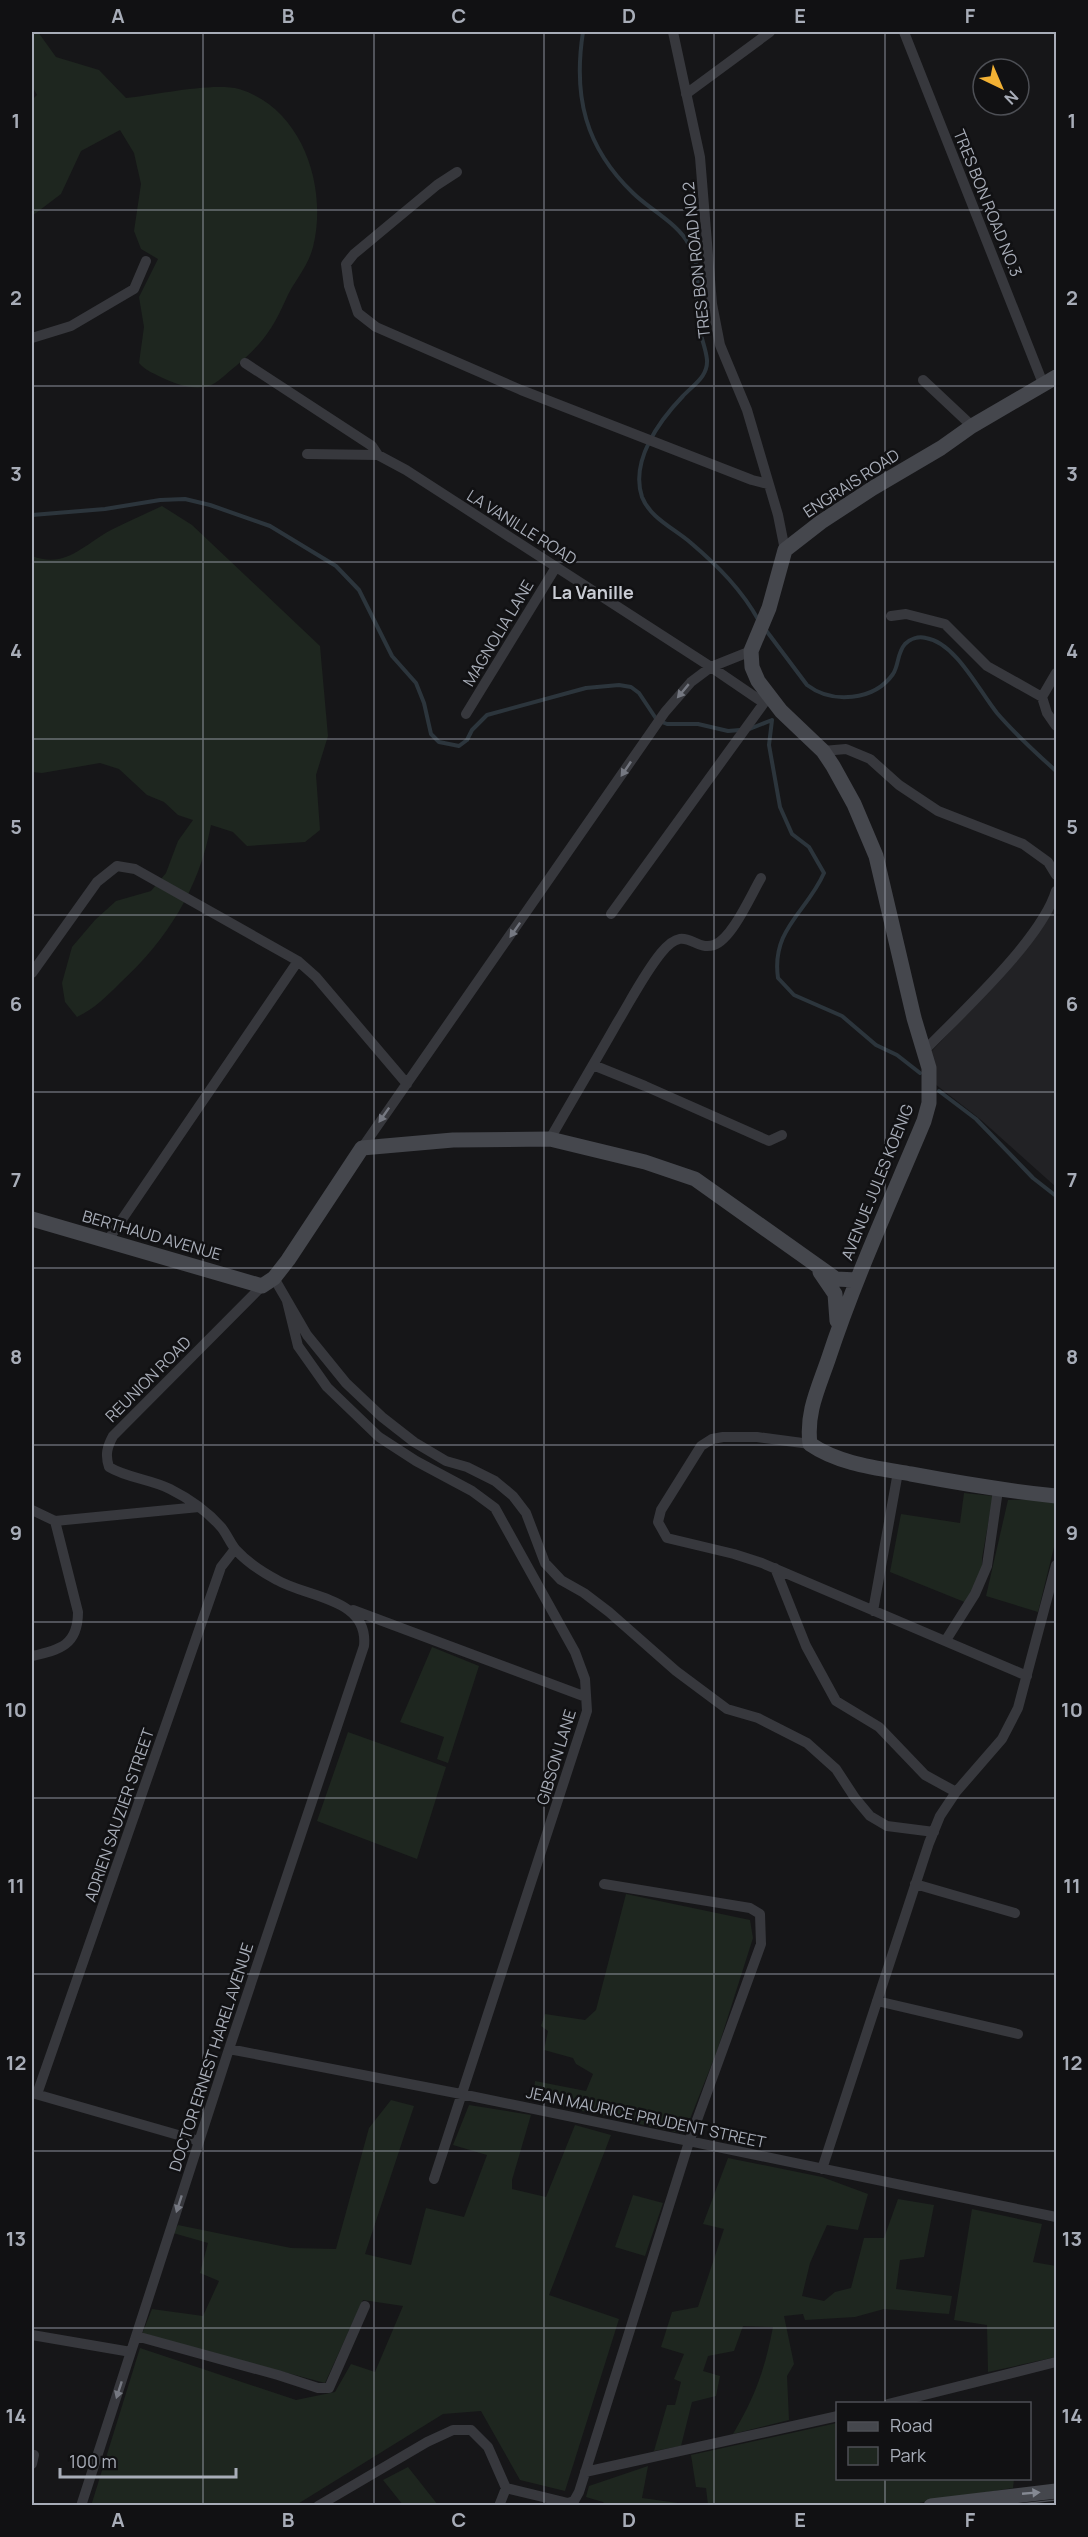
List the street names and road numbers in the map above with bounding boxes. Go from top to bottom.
street label: TRES BON ROAD NO.3 [948,126,1028,280]
street label: TRES BON ROAD NO.2 [677,181,715,339]
street label: ENGRAIS ROAD [799,444,904,522]
street label: LA VANILLE ROAD [463,484,581,570]
street label: MAGNOLIA LANE [457,576,539,690]
street label: AVENUE JULES KOENIG [836,1101,918,1263]
street label: BERTHAUD AVENUE [80,1205,224,1265]
street label: REUNION ROAD [100,1331,196,1427]
street label: GIBSON LANE [531,1707,581,1807]
street label: ADRIEN SAUZIER STREET [79,1725,159,1905]
street label: DOCTOR ERNEST HAREL AVENUE [164,1940,258,2174]
street label: JEAN MAURICE PRUDENT STREET [524,2081,768,2153]

